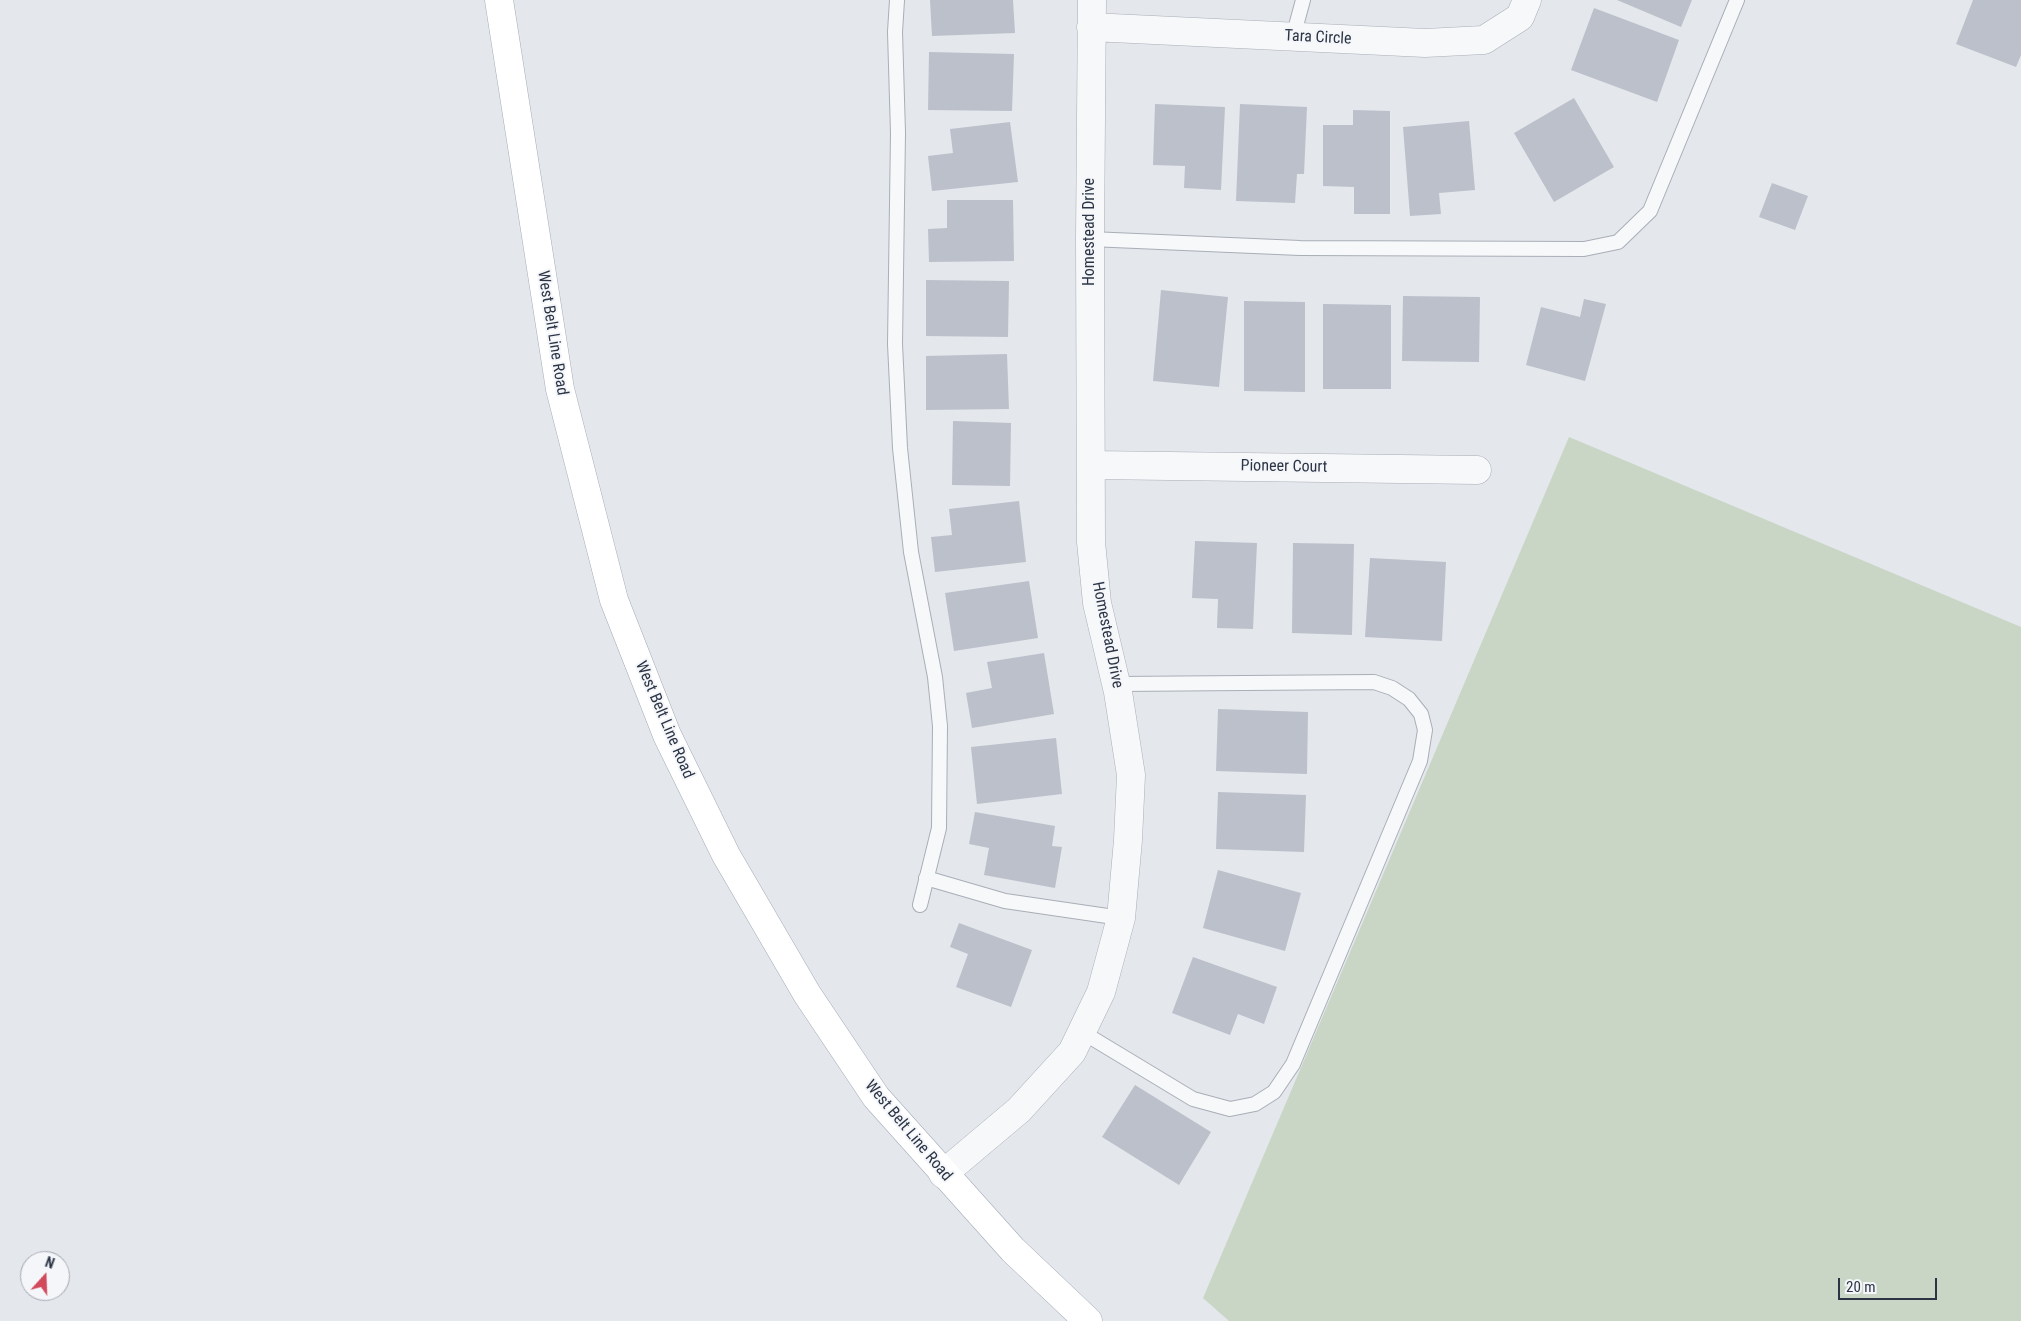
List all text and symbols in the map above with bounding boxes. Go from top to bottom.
street label: Tara Circle [1284,27,1352,49]
street label: Homestead Drive [1080,178,1100,286]
street label: West Belt Line Road [533,269,571,397]
street label: Pioneer Court [1240,457,1328,477]
street label: Homestead Drive [1087,580,1127,690]
street label: West Belt Line Road [631,658,697,782]
street label: West Belt Line Road [860,1077,956,1185]
north arrow [20,1251,70,1301]
text: N [43,1254,57,1272]
scale bar [1841,1268,1940,1300]
text: 20 m [1846,1278,1876,1296]

